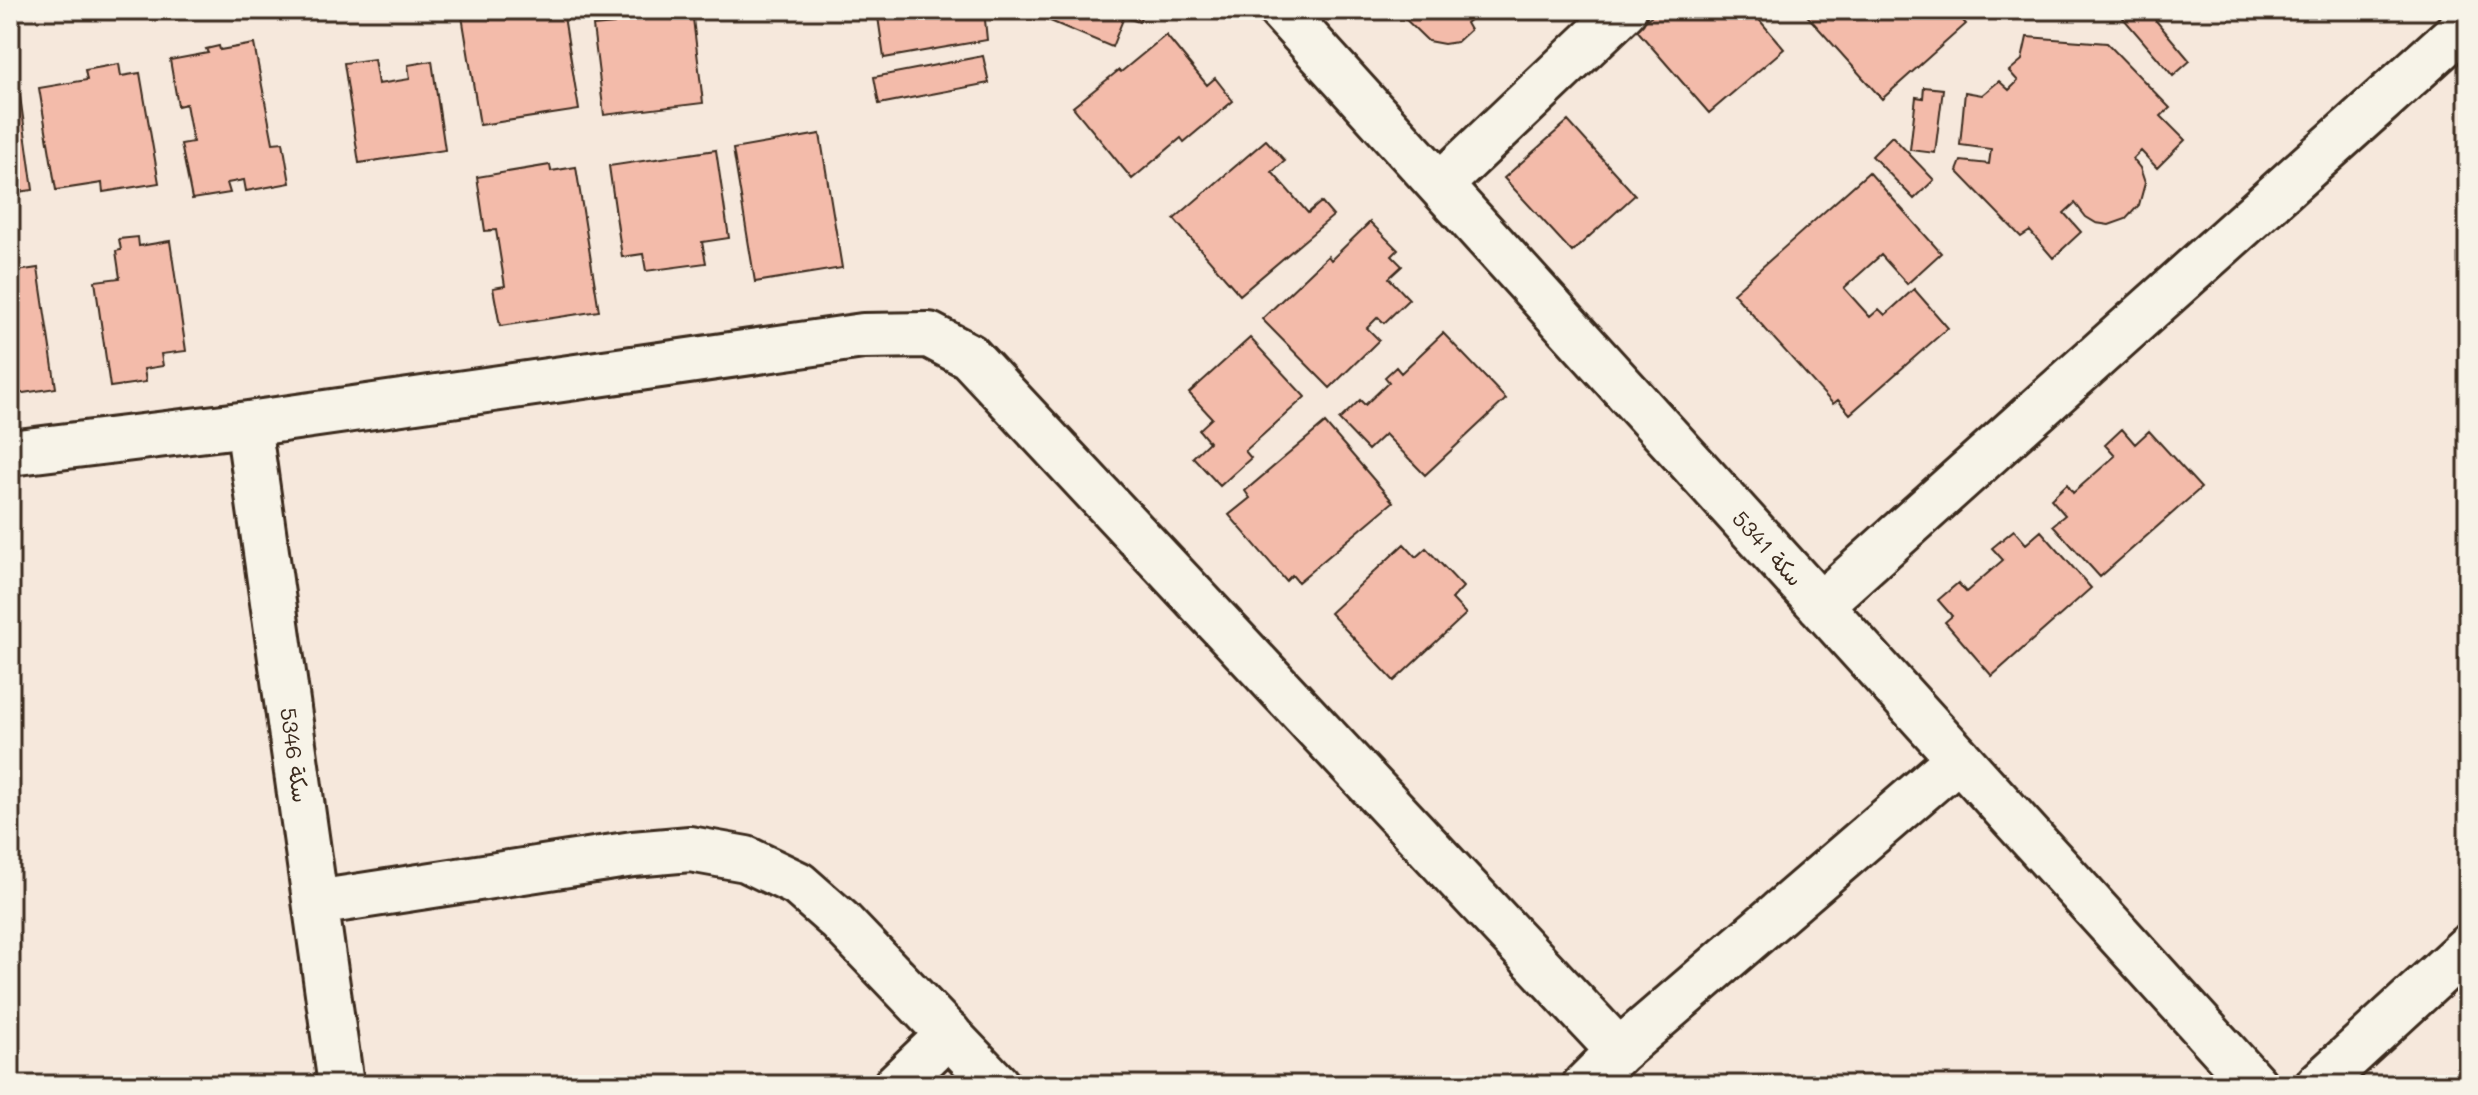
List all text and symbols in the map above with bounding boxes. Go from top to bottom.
street label: سكة 5341 [1726,504,1810,592]
street label: سكة 5346 [274,706,316,804]

